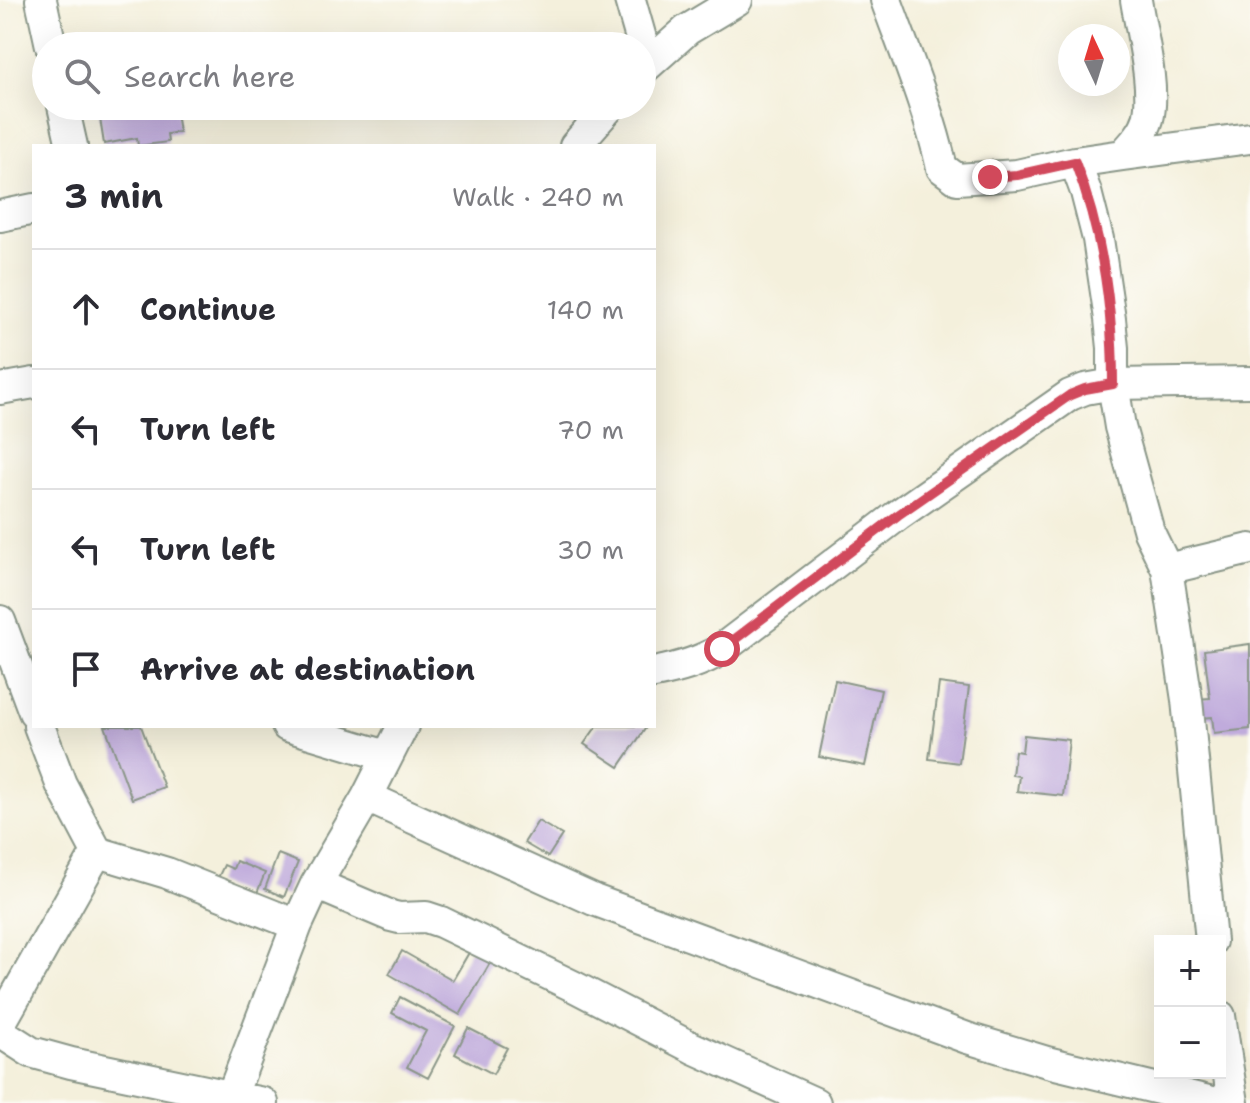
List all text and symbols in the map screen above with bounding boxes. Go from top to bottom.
north arrow [1058,24,1130,96]
search box [32,32,656,120]
icon: search [60,54,104,98]
text: Search here [124,56,295,97]
route end [972,159,1008,195]
text: 3 min [64,173,163,219]
text: Walk · 240 m [452,179,624,214]
icon: ahead [64,287,108,331]
text: Continue [140,289,276,330]
text: 140 m [547,292,624,327]
icon: left [64,407,108,451]
text: Turn left [140,409,275,450]
text: 70 m [557,412,624,447]
icon: left [64,527,108,571]
text: Turn left [140,529,275,570]
text: 30 m [557,532,624,567]
route start [704,631,740,667]
icon: arrive [64,647,108,691]
text: Arrive at destination [140,649,475,690]
map controls [1154,935,1226,1079]
button: + [1154,935,1226,1007]
button: − [1154,1007,1226,1079]

